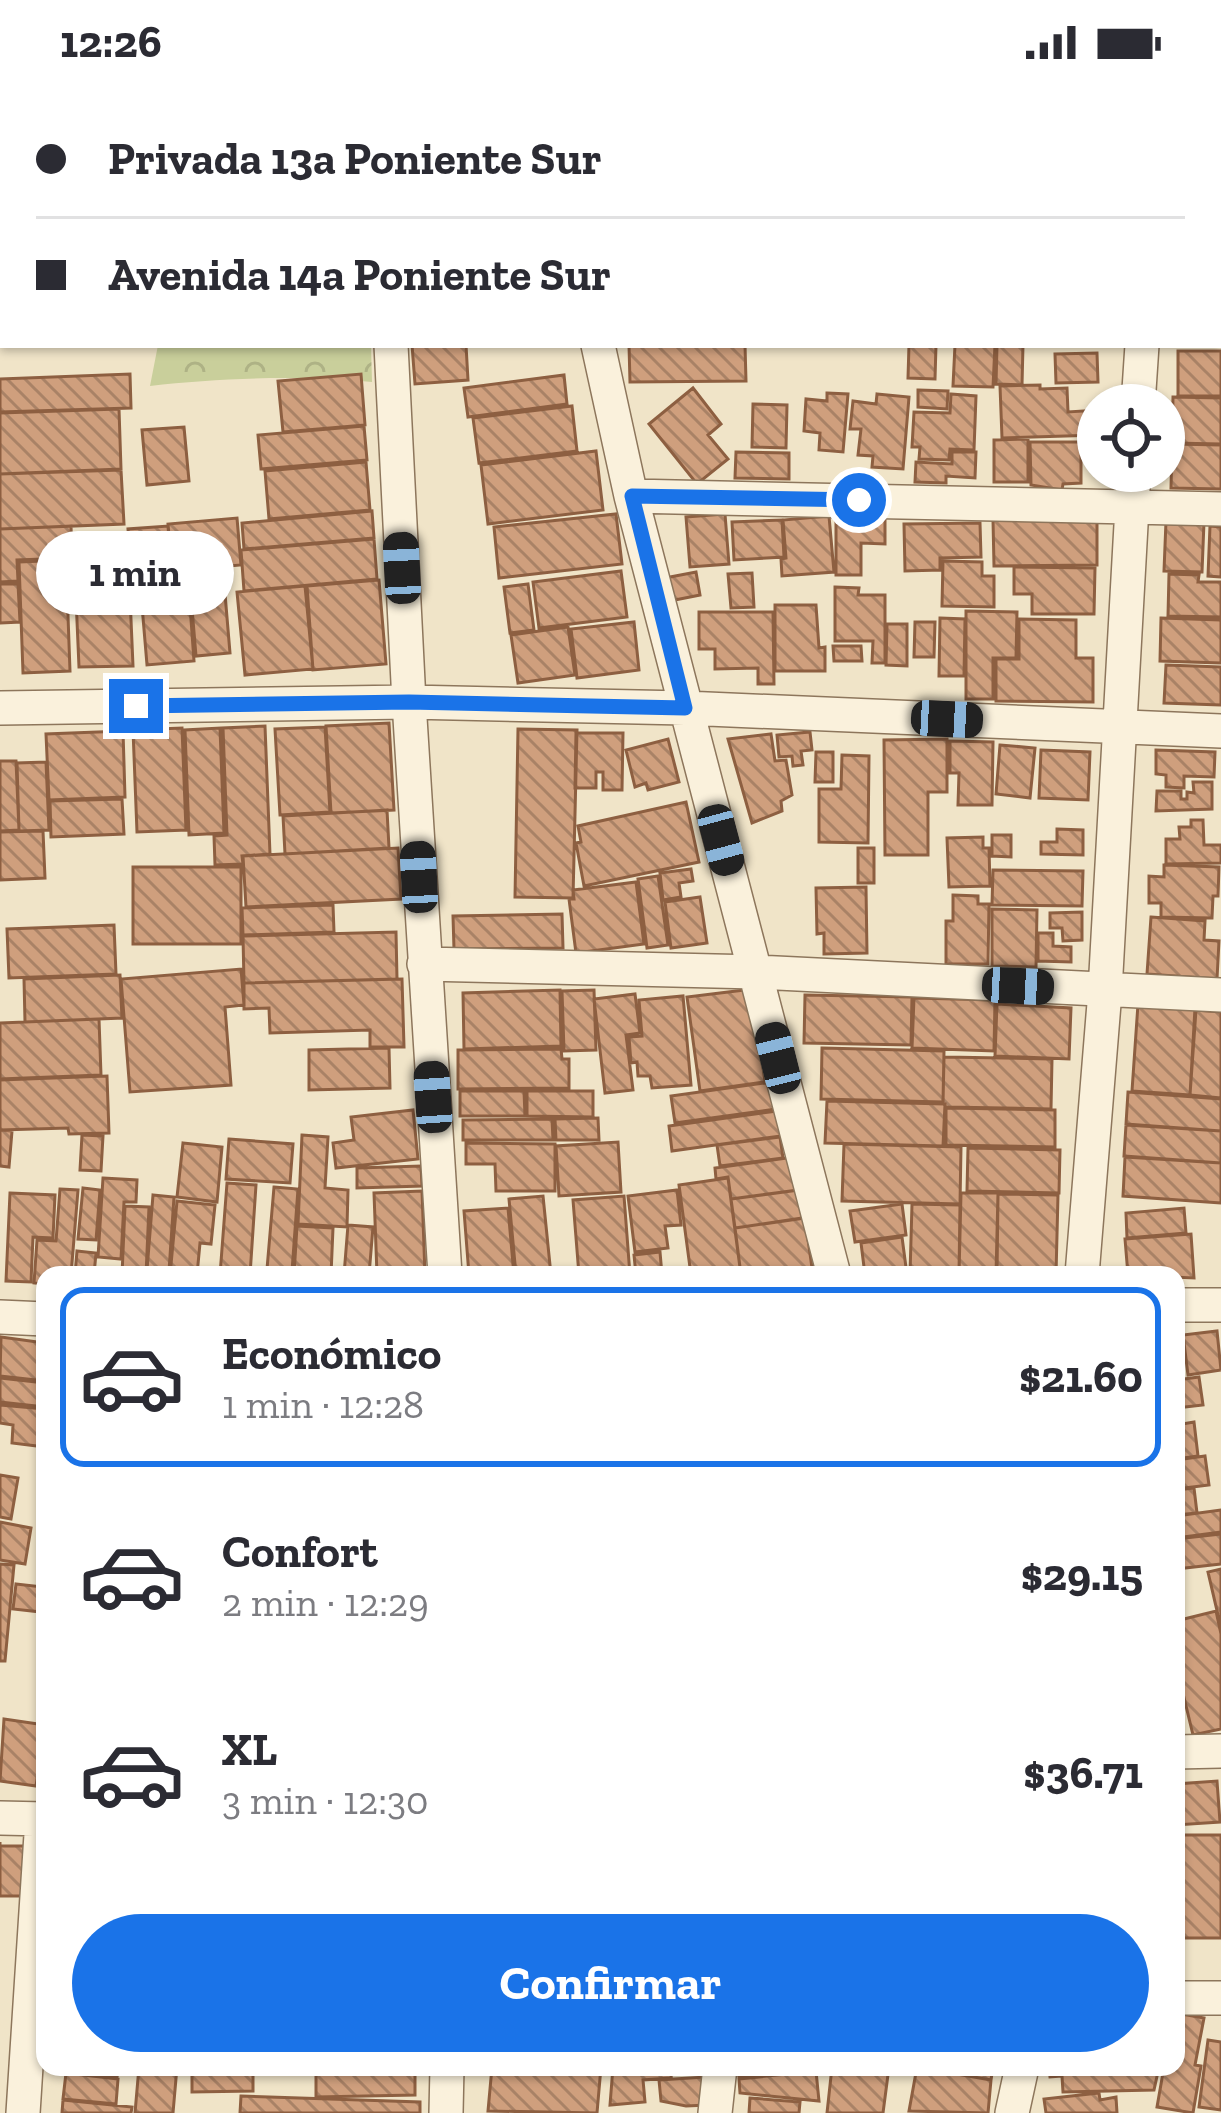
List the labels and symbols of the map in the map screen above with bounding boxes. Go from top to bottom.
route start [832,473,886,527]
car [382,531,422,605]
callout: 1 min [37,532,235,616]
route end [109,679,163,733]
car [910,699,984,739]
car [694,801,748,879]
car [399,840,439,914]
car [981,966,1055,1006]
car [752,1019,804,1097]
car [413,1060,453,1134]

